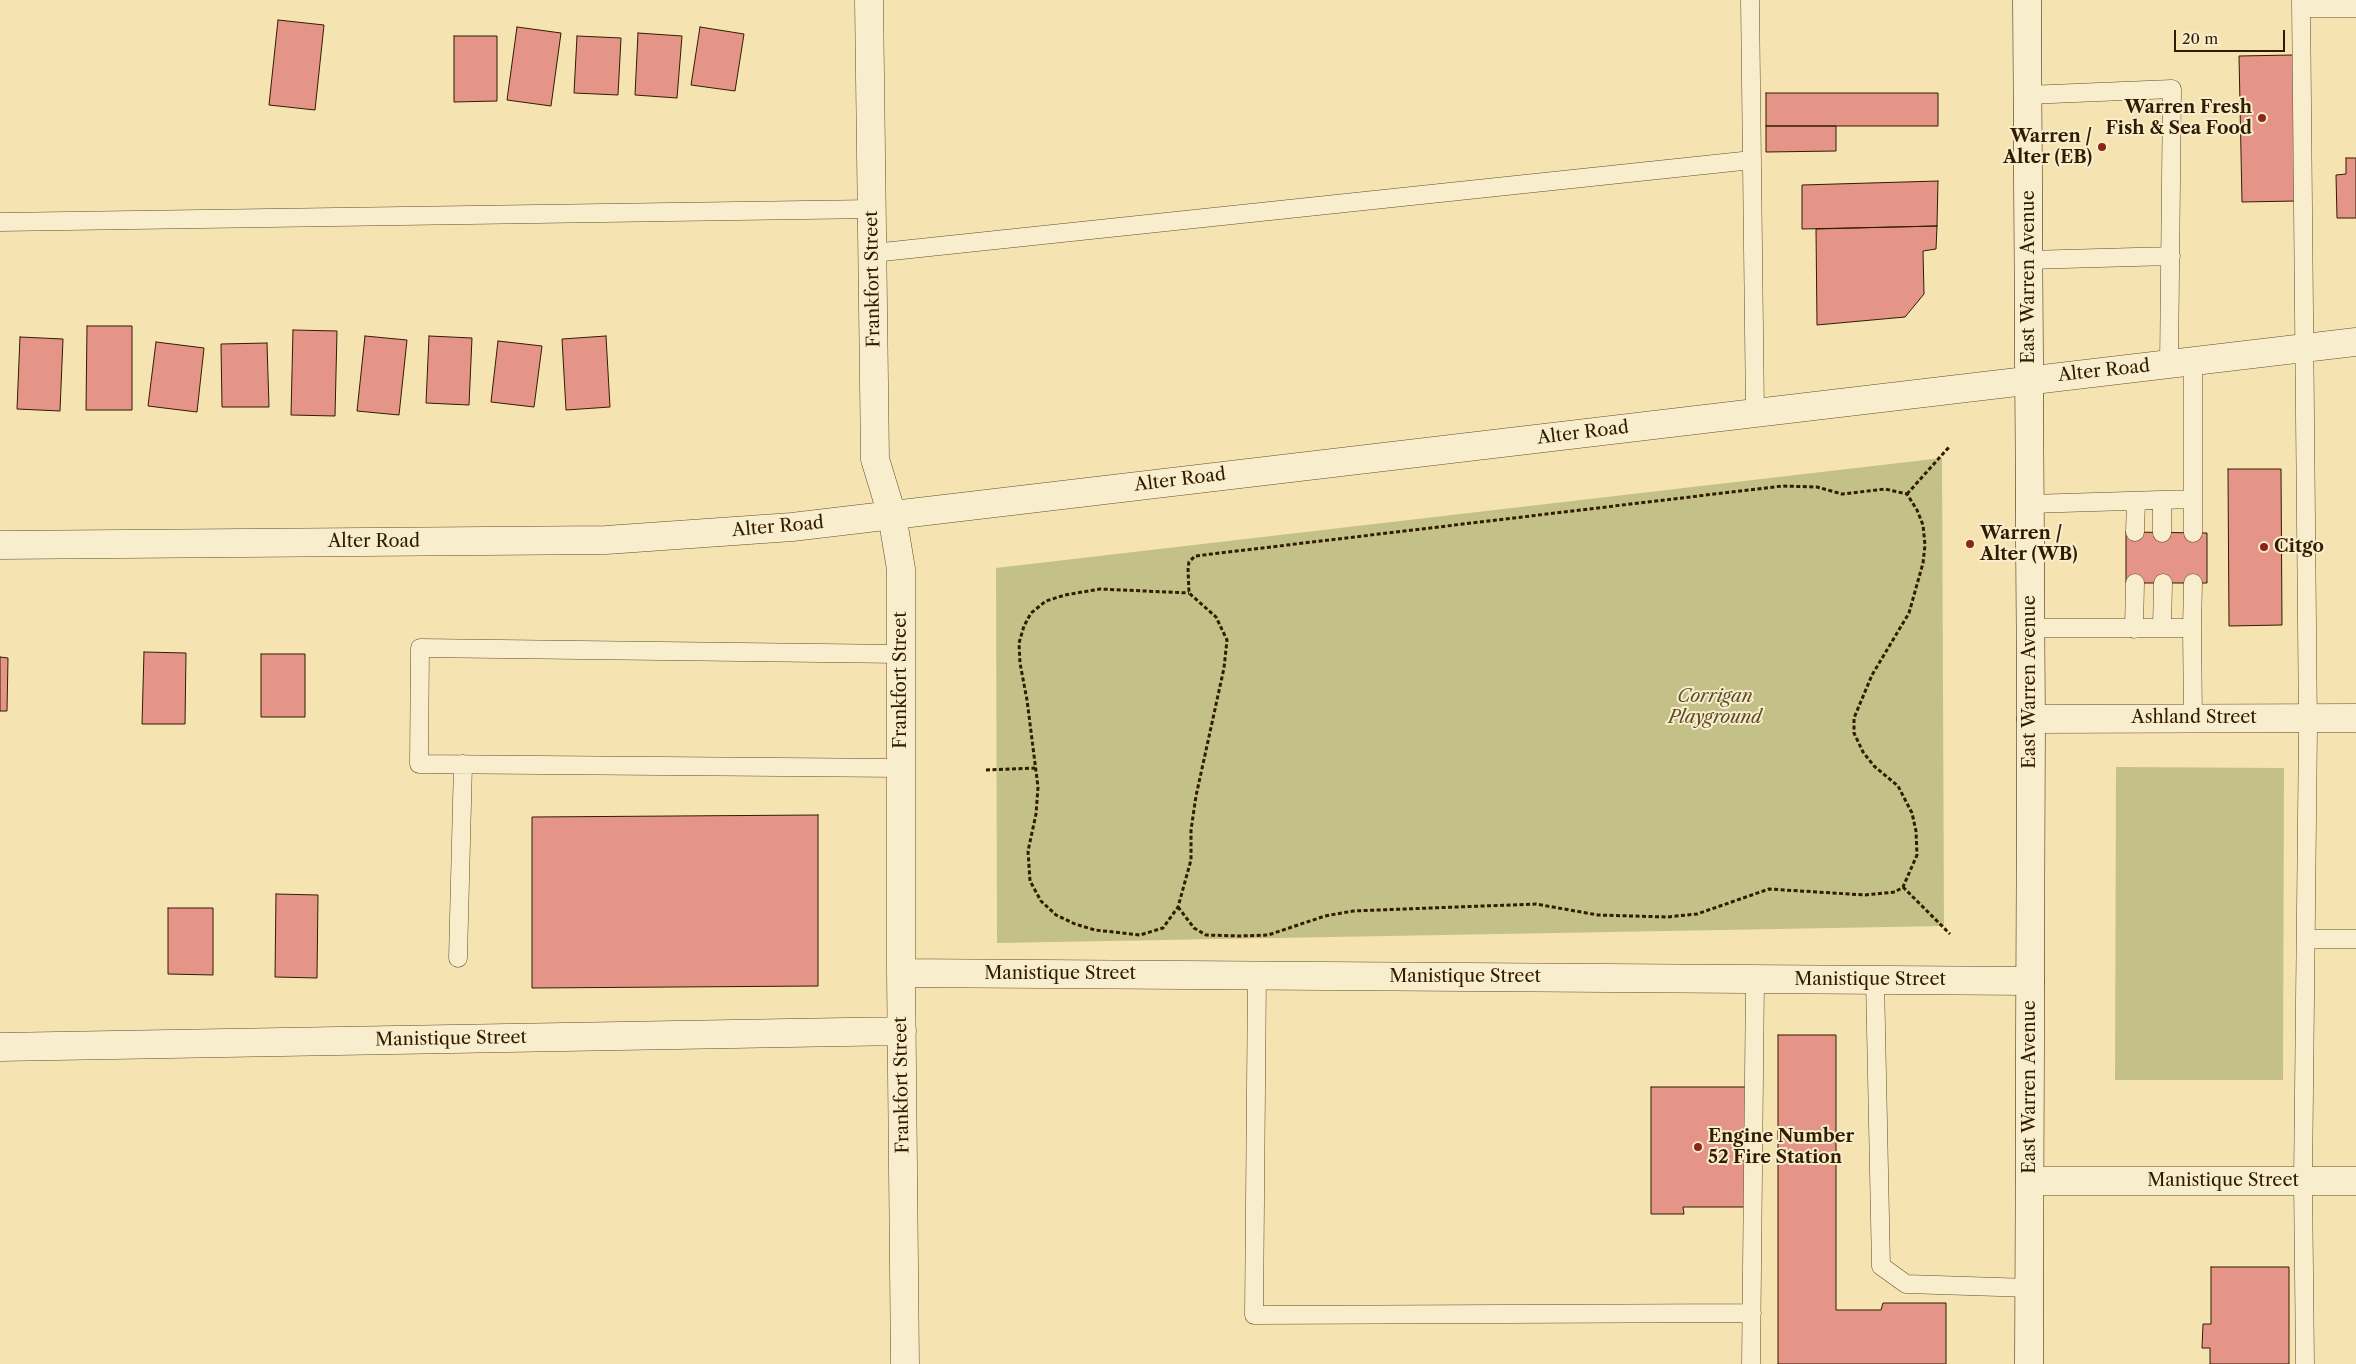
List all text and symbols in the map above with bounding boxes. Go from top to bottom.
scale bar [2176,20,2287,52]
text: 20 m [2182,29,2218,48]
place label: Warren Fresh Fish & Sea Food [2105,97,2252,140]
marker: Warren Fresh Fish & Sea Food [2256,112,2268,124]
place label: Warren / Alter (EB) [2003,126,2092,168]
marker: Warren / Alter (EB) [2096,141,2108,153]
street label: East Warren Avenue [2018,190,2040,364]
street label: Frankfort Street [861,210,885,348]
street label: Alter Road [2057,355,2151,387]
street label: Alter Road [1536,417,1630,449]
street label: Alter Road [1133,464,1227,496]
street label: Alter Road [731,512,825,542]
place label: Warren / Alter (WB) [1980,523,2078,566]
street label: Alter Road [328,531,420,553]
place label: Citgo [2274,536,2324,558]
marker: Warren / Alter (WB) [1964,538,1976,550]
marker: Citgo [2258,541,2270,553]
street label: East Warren Avenue [2019,595,2041,769]
street label: Frankfort Street [890,611,912,749]
park label: Corrigan Playground [1668,686,1762,729]
street label: Ashland Street [2131,707,2257,729]
street label: Manistique Street [984,963,1136,985]
street label: Manistique Street [1389,966,1541,988]
street label: Manistique Street [1794,969,1946,991]
street label: East Warren Avenue [2019,1000,2041,1174]
street label: Frankfort Street [890,1016,914,1154]
street label: Manistique Street [375,1027,527,1051]
place label: Engine Number 52 Fire Station [1708,1126,1854,1168]
marker: Engine Number 52 Fire Station [1692,1141,1704,1153]
street label: Manistique Street [2147,1170,2299,1192]

